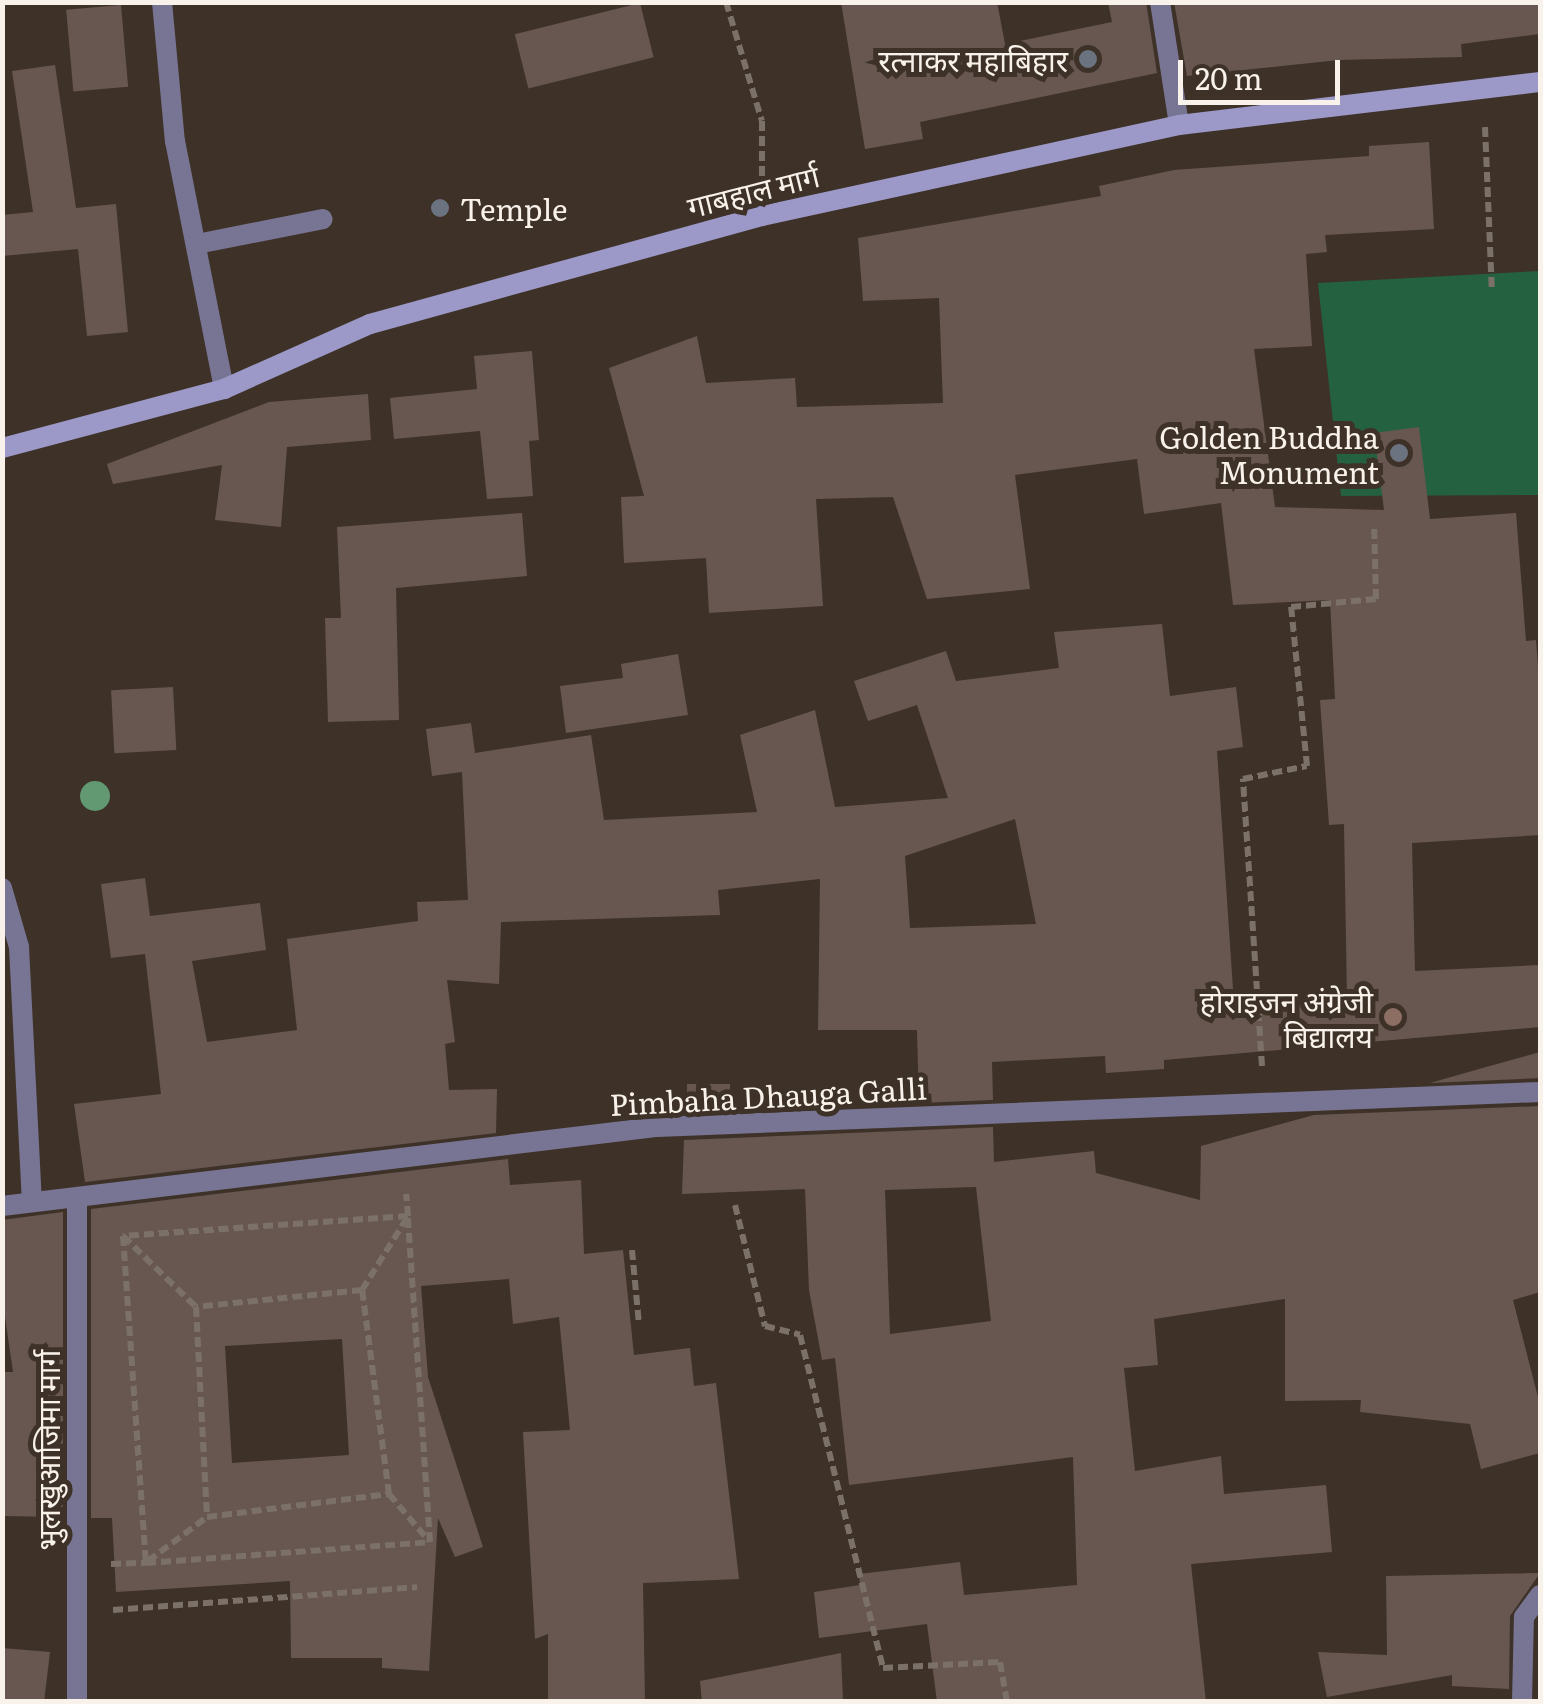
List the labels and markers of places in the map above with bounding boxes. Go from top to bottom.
place label: रत्नाकर महाबिहार [878,41,1068,77]
marker: रत्नाकर महाबिहार [1077,48,1099,70]
place label: Temple [460,190,567,226]
marker: Temple [429,197,451,219]
place label: Golden Buddha Monument [1159,418,1379,488]
marker: Golden Buddha Monument [1388,442,1410,464]
place label: होराइजन अंग्रेजी बिद्यालय [1200,982,1373,1052]
marker: होराइजन अंग्रेजी बिद्यालय [1382,1006,1404,1028]

